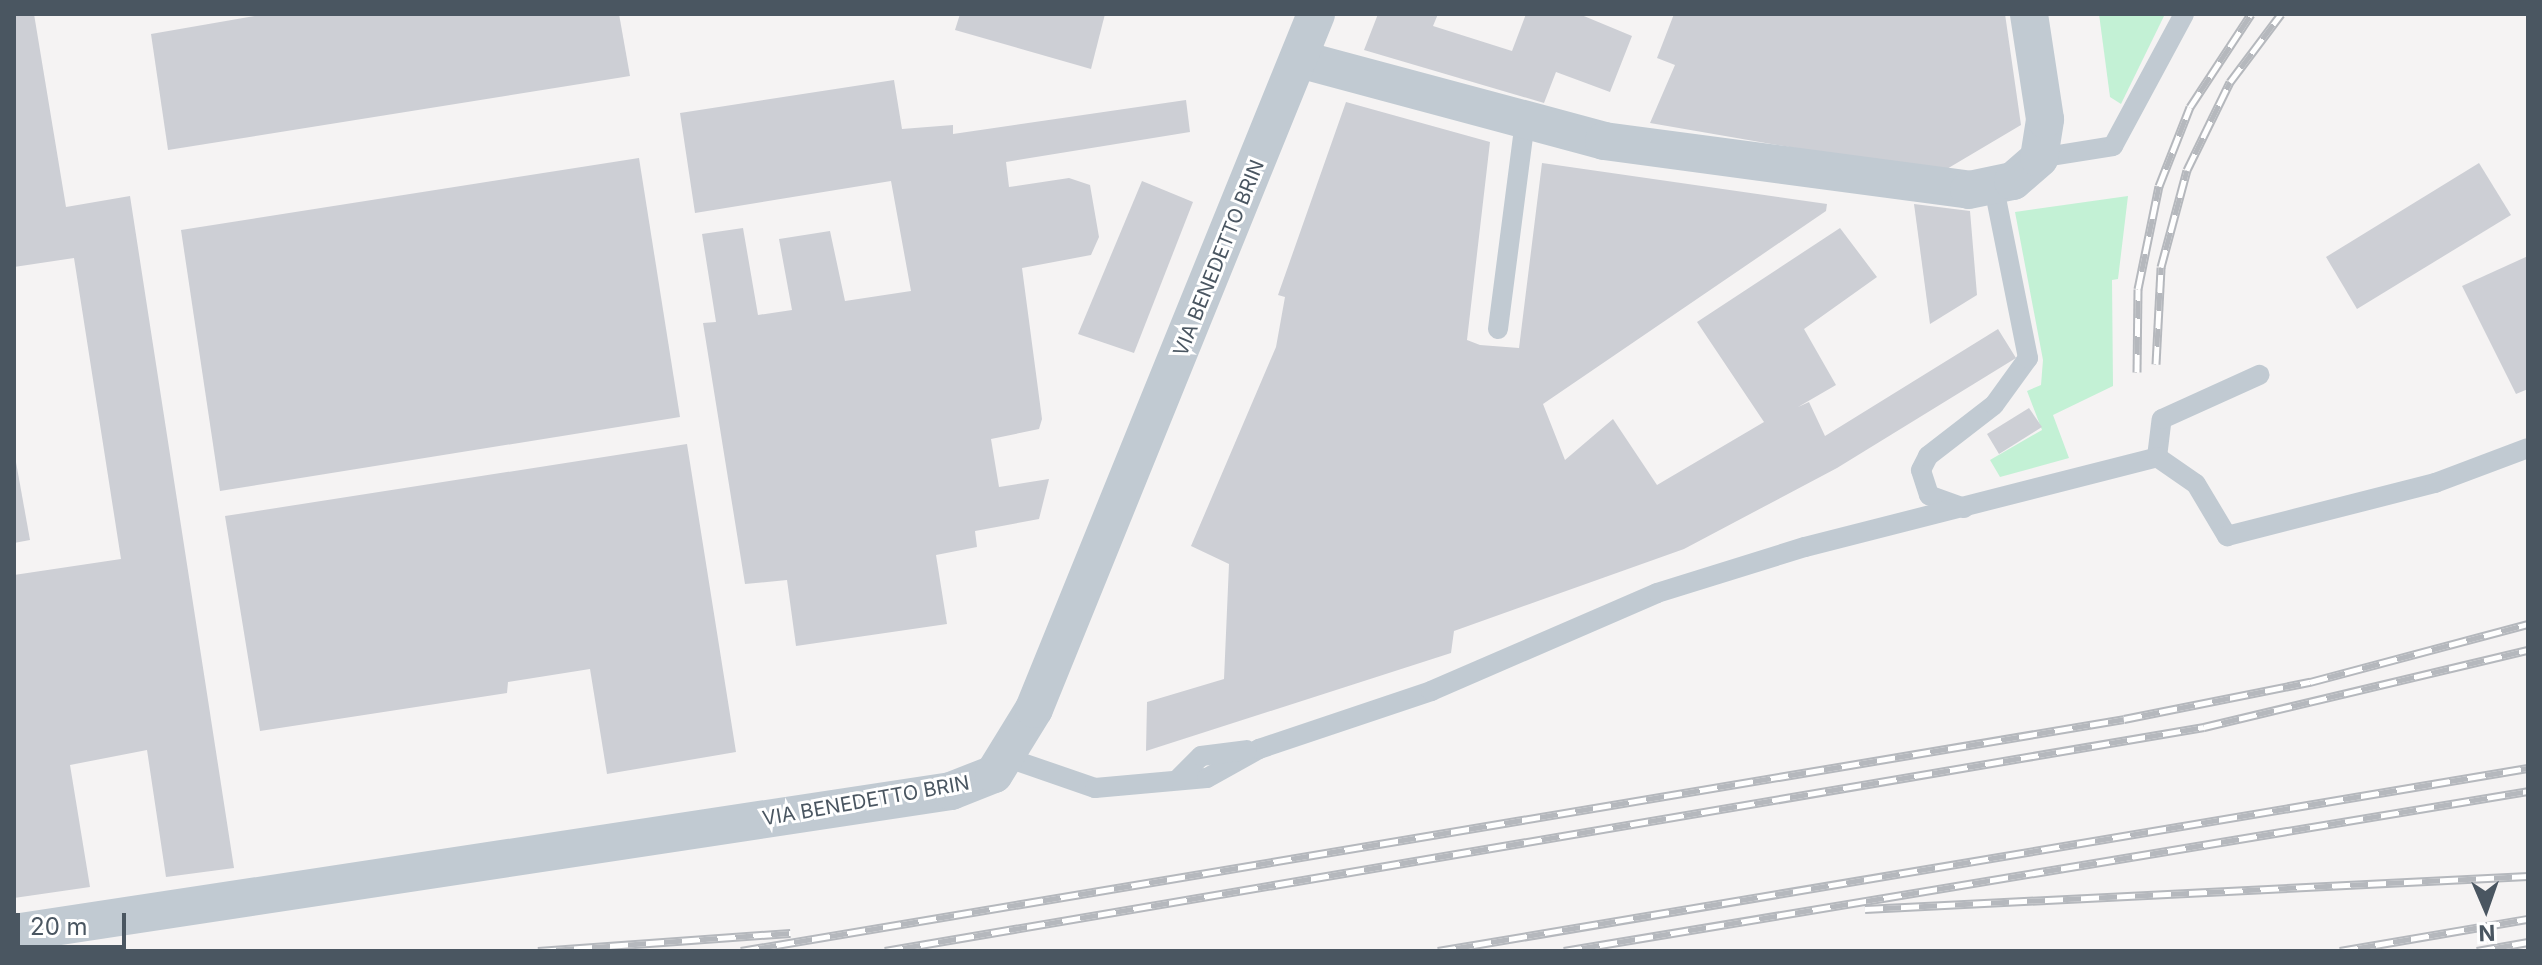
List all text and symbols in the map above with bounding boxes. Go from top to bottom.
street label: VIA BENEDETTO BRIN [1169,156,1269,360]
street label: VIA BENEDETTO BRIN [761,771,971,831]
north arrow [2446,869,2526,949]
scale bar [20,897,130,947]
text: 20 m [30,912,88,941]
text: N [2478,920,2496,946]

